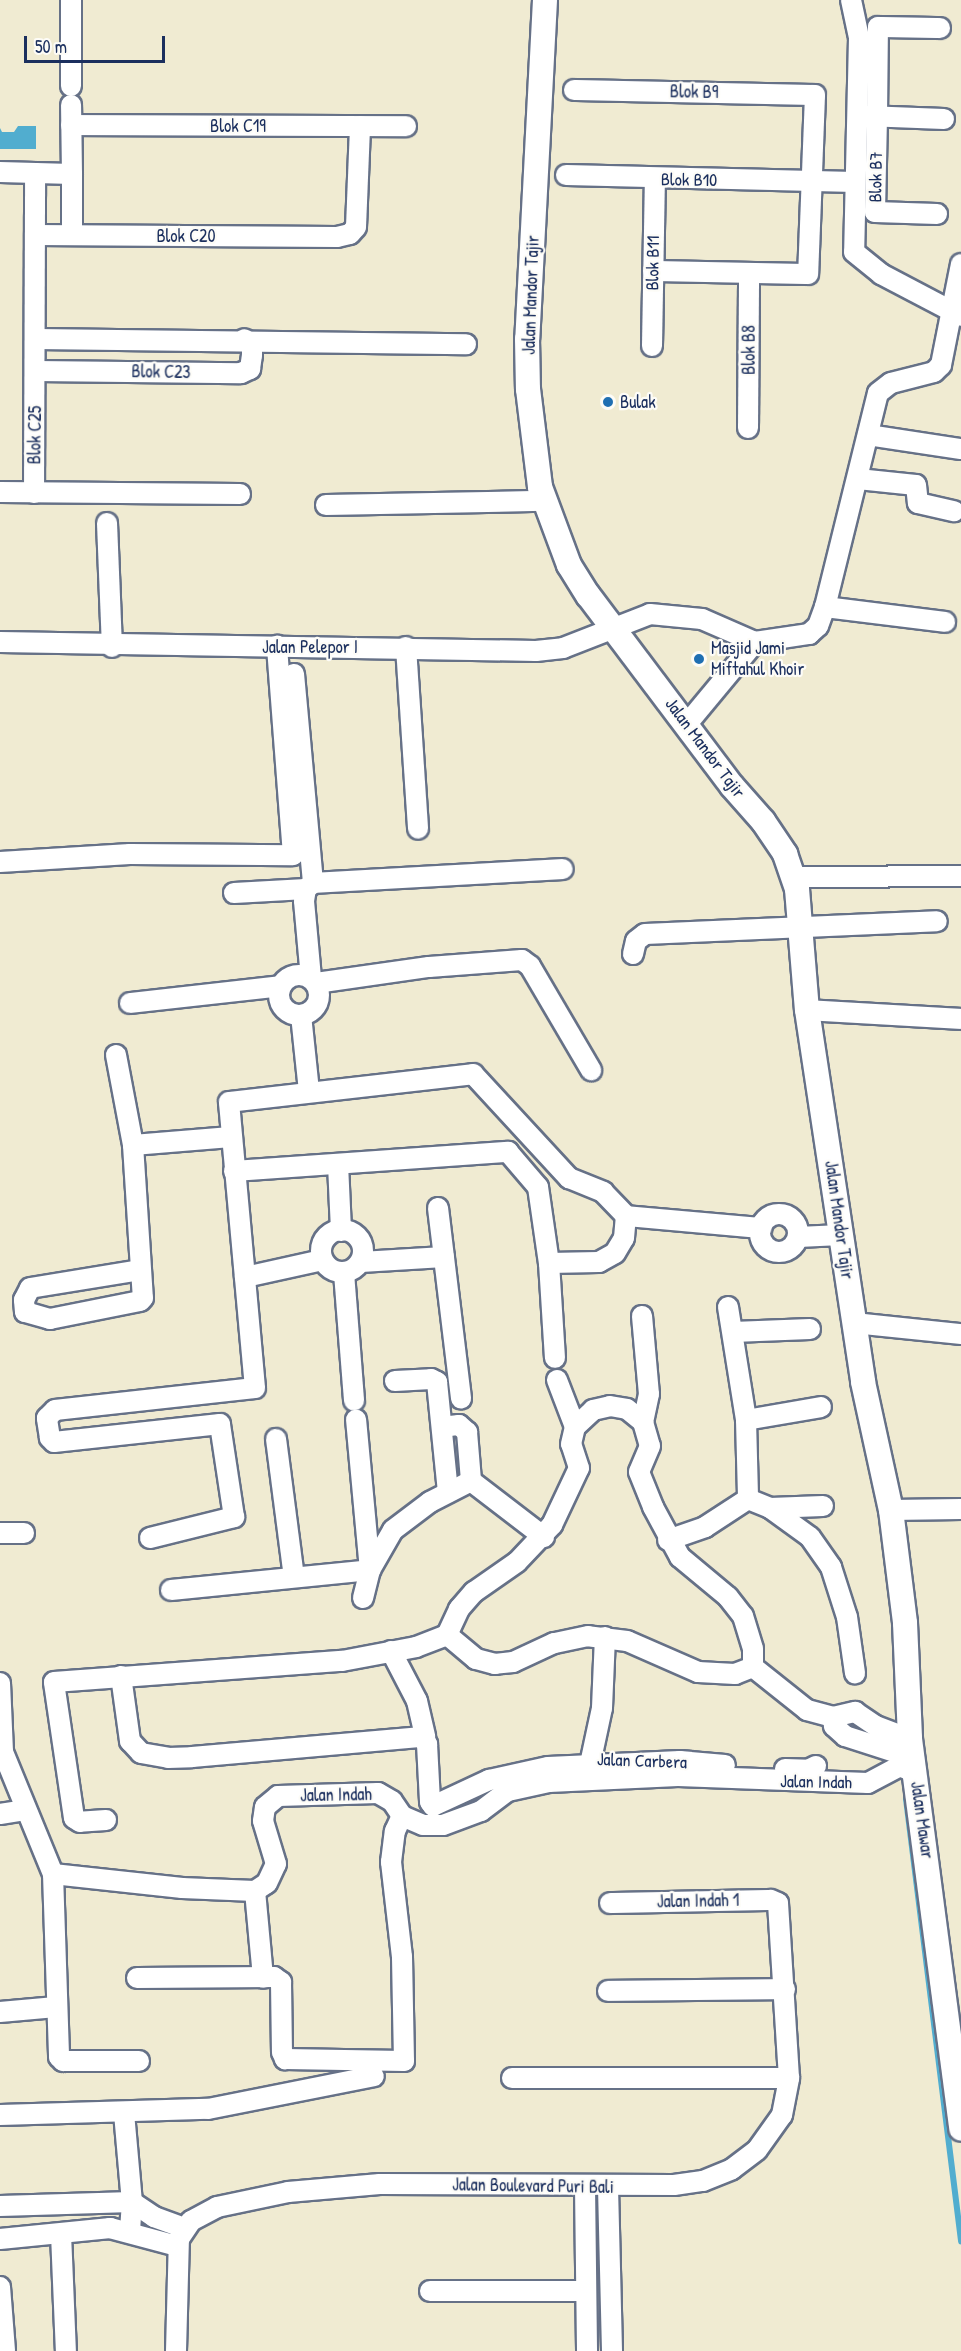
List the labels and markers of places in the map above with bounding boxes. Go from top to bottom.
place label: Bulak [620,391,656,413]
marker: Bulak [601,395,615,409]
place label: Masjid Jami Miftahul Khoir [711,638,804,680]
marker: Masjid Jami Miftahul Khoir [692,652,706,666]

